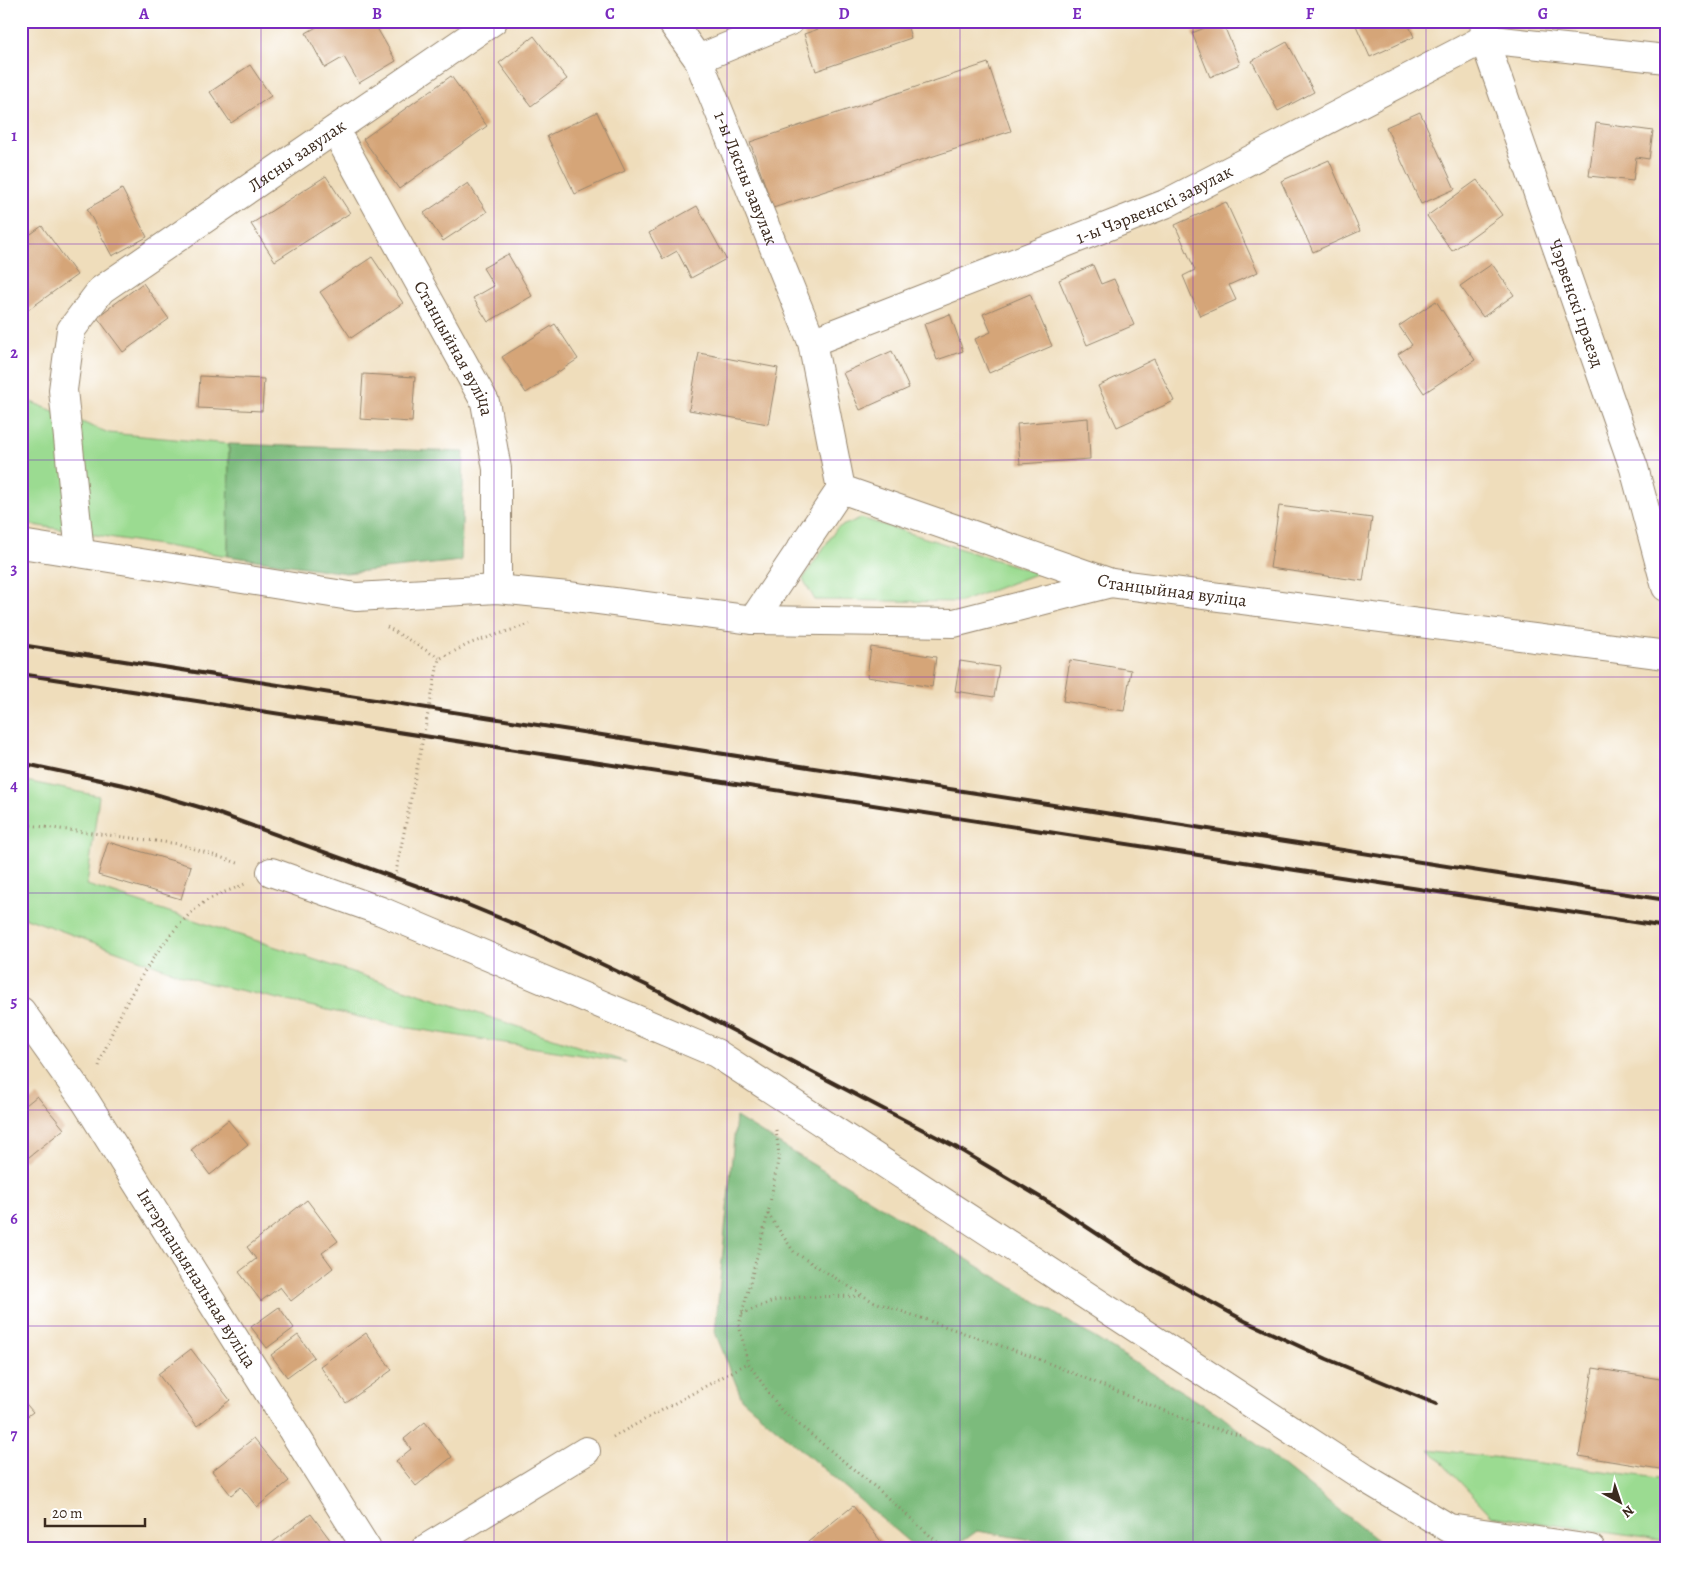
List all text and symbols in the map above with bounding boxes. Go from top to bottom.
text: A [138,3,150,25]
text: B [372,3,382,25]
text: C [605,3,615,25]
text: D [838,3,850,25]
text: E [1072,3,1082,25]
text: F [1306,3,1315,25]
text: G [1538,3,1548,25]
street label: 1-ы Лясны завулак [708,108,784,249]
street label: Лясны завулак [243,114,351,198]
text: 1 [11,125,17,147]
street label: 1-ы Чэрвенскі завулак [1072,159,1237,250]
street label: Чэрвенскі праезд [1543,236,1610,371]
street label: Станцыйная вуліца [408,276,499,418]
text: 2 [10,342,18,364]
text: 3 [11,558,18,580]
street label: Станцыйная вуліца [1094,567,1249,613]
text: 4 [10,775,18,797]
text: 5 [11,991,18,1013]
street label: Інтэрнацыянальная вуліца [131,1184,263,1373]
text: 6 [10,1208,18,1230]
text: 7 [11,1424,18,1446]
north arrow [1594,1478,1644,1528]
scale bar [45,1495,145,1527]
text: N [1618,1501,1638,1522]
text: 20 m [52,1503,83,1523]

